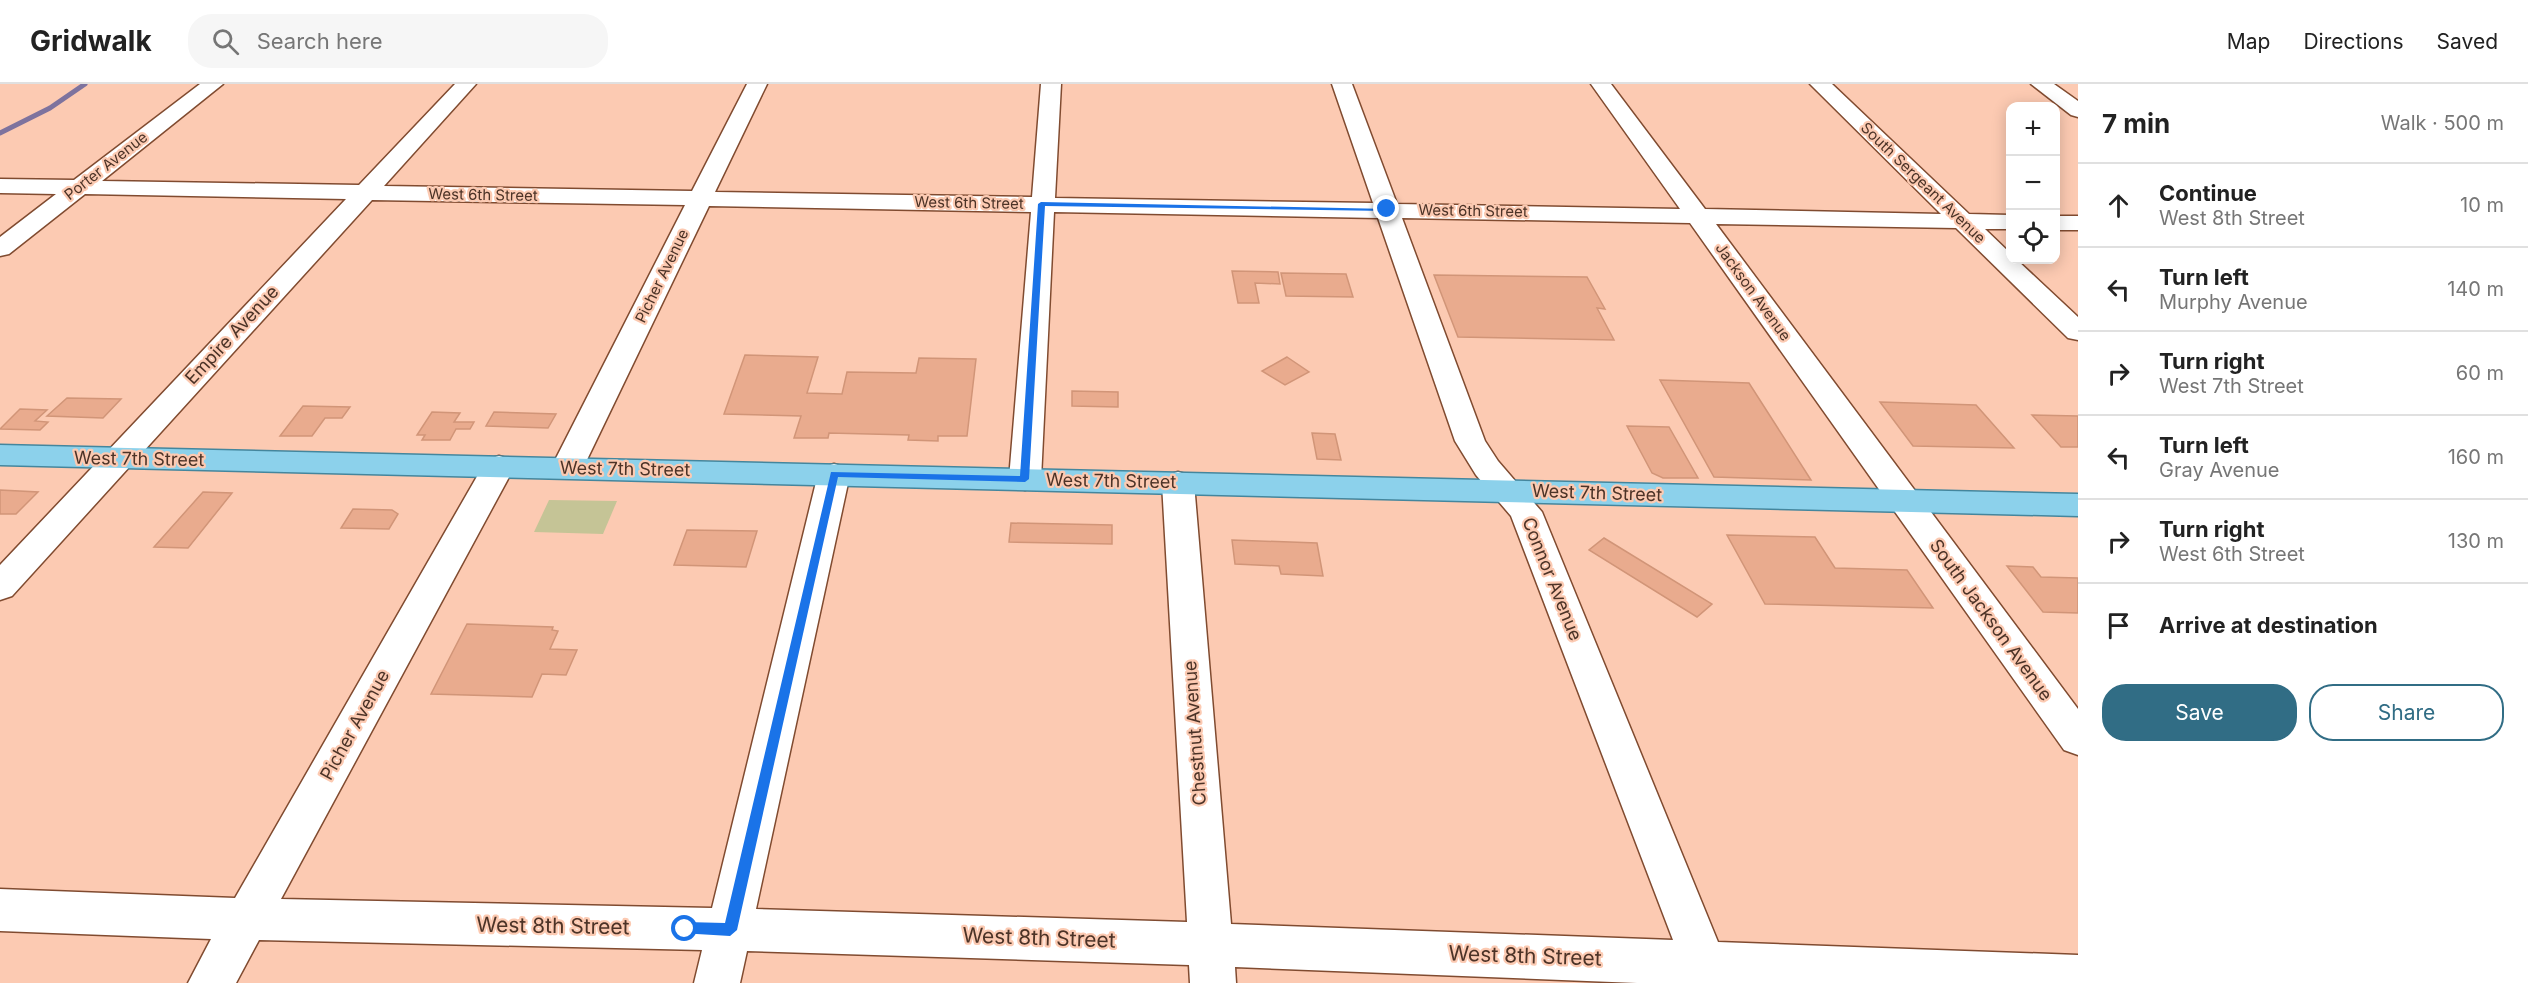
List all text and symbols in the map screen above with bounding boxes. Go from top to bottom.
search box [188,14,608,68]
text: Gridwalk [30,24,152,58]
icon: search [209,25,242,58]
text: Search here [257,28,382,54]
text: Map [2227,29,2270,54]
text: Directions [2303,29,2404,54]
text: Saved [2437,29,2498,54]
map controls [2006,102,2060,264]
button: + [2006,102,2060,156]
text: 7 min [2102,108,2170,139]
text: Walk · 500 m [2381,111,2504,135]
street label: South Sergeant Avenue [1857,118,1990,247]
street label: Porter Avenue [60,127,151,204]
button: − [2006,156,2060,210]
text: Continue [2159,180,2257,206]
street label: West 6th Street [428,184,538,205]
icon: ahead [2102,189,2135,222]
street label: West 6th Street [914,192,1024,213]
text: 10 m [2460,193,2504,217]
route end [1373,195,1399,221]
street label: West 6th Street [1418,200,1528,221]
text: West 8th Street [2159,206,2305,230]
button: locate [2006,210,2060,264]
street label: Picher Avenue [631,226,692,326]
street label: Jackson Avenue [1711,239,1795,344]
text: Turn left [2159,264,2249,290]
icon: left [2102,273,2135,306]
text: 140 m [2447,277,2504,301]
street label: Empire Avenue [181,281,283,388]
text: Murphy Avenue [2159,290,2308,314]
text: Turn right [2159,348,2265,374]
icon: right [2102,357,2135,390]
text: 60 m [2456,361,2504,385]
text: West 7th Street [2159,374,2304,398]
text: Turn left [2159,432,2249,458]
icon: left [2102,441,2135,474]
text: 160 m [2448,445,2504,469]
street label: West 7th Street [74,447,204,470]
street label: West 7th Street [560,457,690,480]
text: Gray Avenue [2159,458,2280,482]
street label: West 7th Street [1046,469,1176,492]
street label: West 7th Street [1532,480,1663,505]
street label: Connor Avenue [1518,514,1587,644]
text: Turn right [2159,516,2265,542]
icon: right [2102,525,2135,558]
text: 130 m [2448,529,2504,553]
street label: South Jackson Avenue [1926,535,2057,704]
text: West 6th Street [2159,542,2305,566]
icon: arrive [2102,609,2135,642]
text: Arrive at destination [2159,612,2378,638]
street label: Chestnut Avenue [1179,660,1210,806]
street label: Picher Avenue [316,666,393,783]
button: Save [2102,684,2297,741]
button: Share [2309,684,2504,741]
street label: West 8th Street [476,912,630,939]
route start [671,915,697,941]
street label: West 8th Street [962,922,1116,953]
street label: West 8th Street [1448,940,1602,971]

